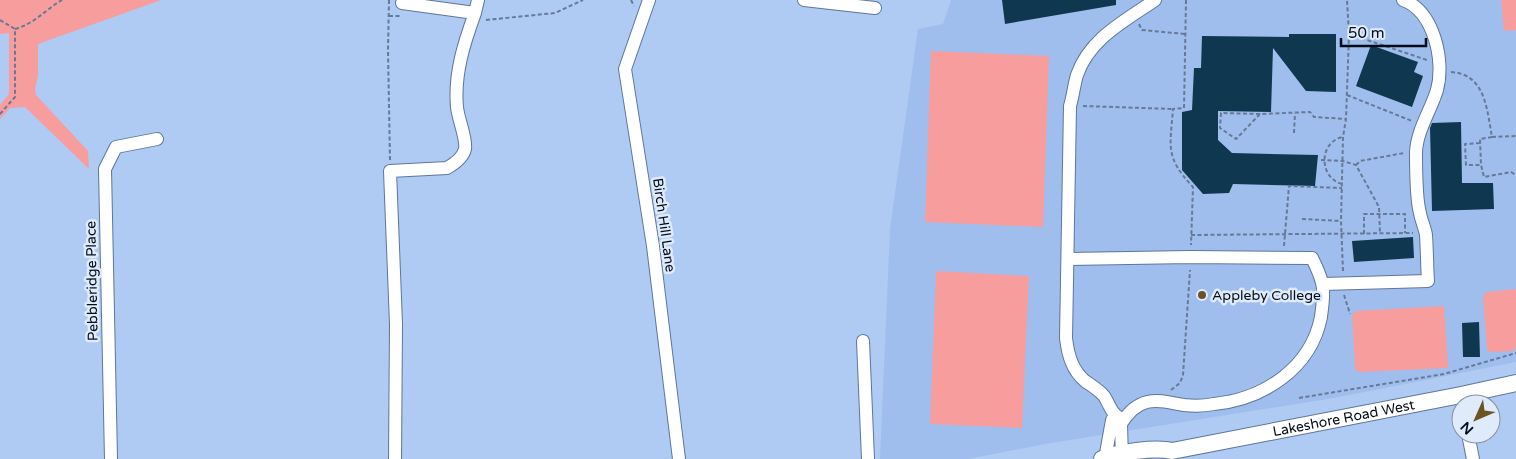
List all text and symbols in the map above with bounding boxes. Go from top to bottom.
scale bar [1341,15,1426,47]
text: 50 m [1348,24,1385,42]
street label: Birch Hill Lane [649,177,679,273]
street label: Pebbleridge Place [82,221,102,341]
place label: Appleby College [1212,287,1321,304]
marker: Appleby College [1196,289,1208,301]
north arrow [1451,394,1501,444]
street label: Lakeshore Road West [1271,396,1417,440]
text: N [1457,418,1477,438]

